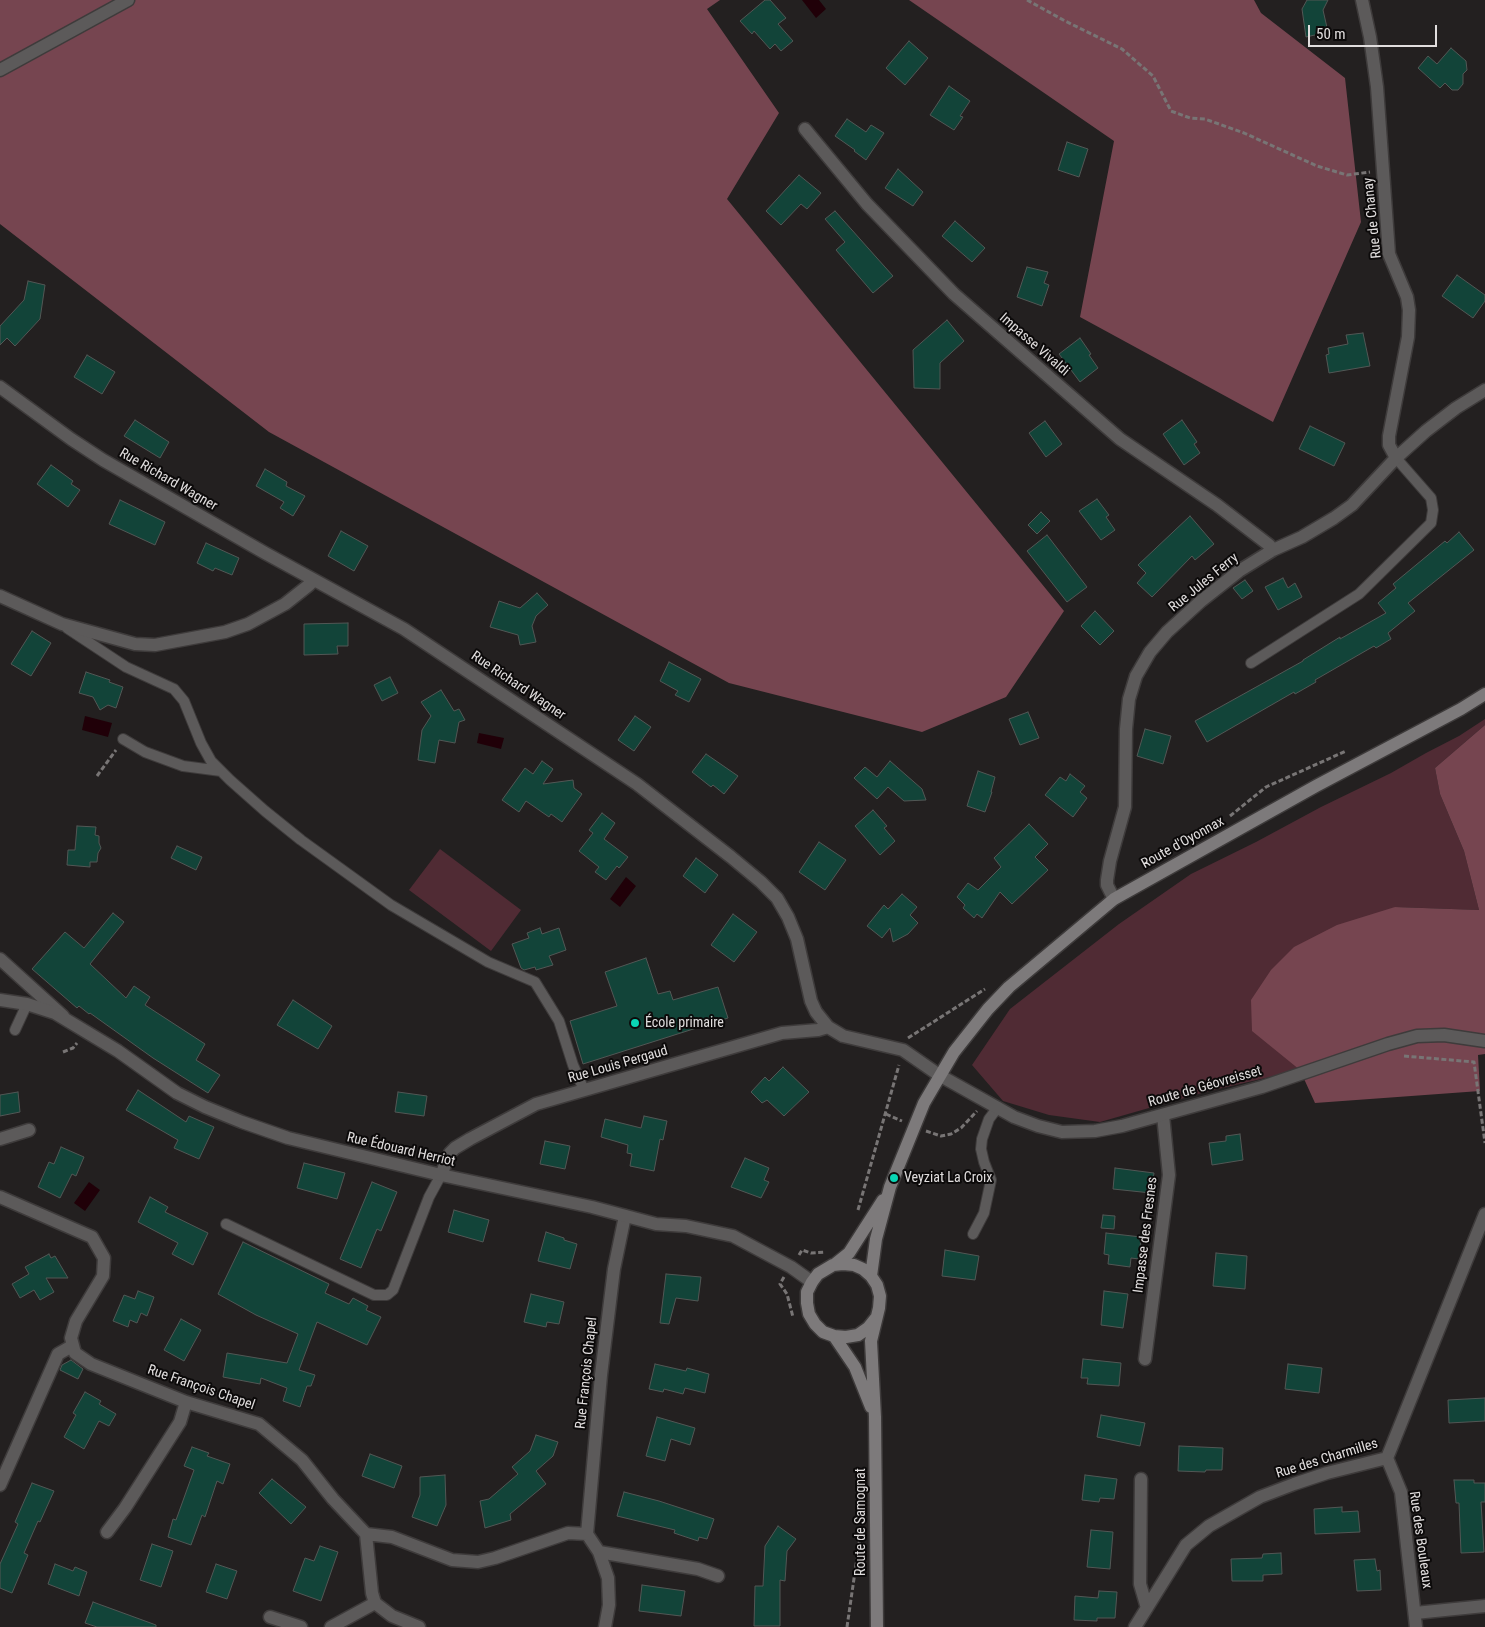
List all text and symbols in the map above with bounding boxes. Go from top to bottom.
scale bar [1310,15,1439,47]
text: 50 m [1316,25,1346,43]
street label: Rue de Chanay [1360,177,1386,259]
street label: Impasse Vivaldi [996,310,1072,380]
street label: Rue Richard Wagner [116,445,220,515]
street label: Rue Jules Ferry [1166,550,1242,616]
street label: Rue Richard Wagner [467,648,569,724]
street label: Route d'Oyonnax [1139,813,1227,873]
place label: École primaire [645,1015,724,1031]
marker: École primaire [629,1017,641,1029]
street label: Rue Louis Pergaud [566,1043,670,1087]
street label: Route de Géovreisset [1146,1063,1264,1111]
street label: Rue Édouard Herriot [345,1129,457,1171]
place label: Veyziat La Croix [904,1170,992,1186]
marker: Veyziat La Croix [888,1172,900,1184]
street label: Impasse des Fresnes [1131,1176,1161,1294]
street label: Rue François Chapel [573,1316,601,1430]
street label: Rue François Chapel [145,1362,257,1414]
street label: Rue des Charmilles [1274,1435,1380,1483]
street label: Route de Samognat [853,1468,869,1576]
street label: Rue des Bouleaux [1405,1490,1435,1590]

